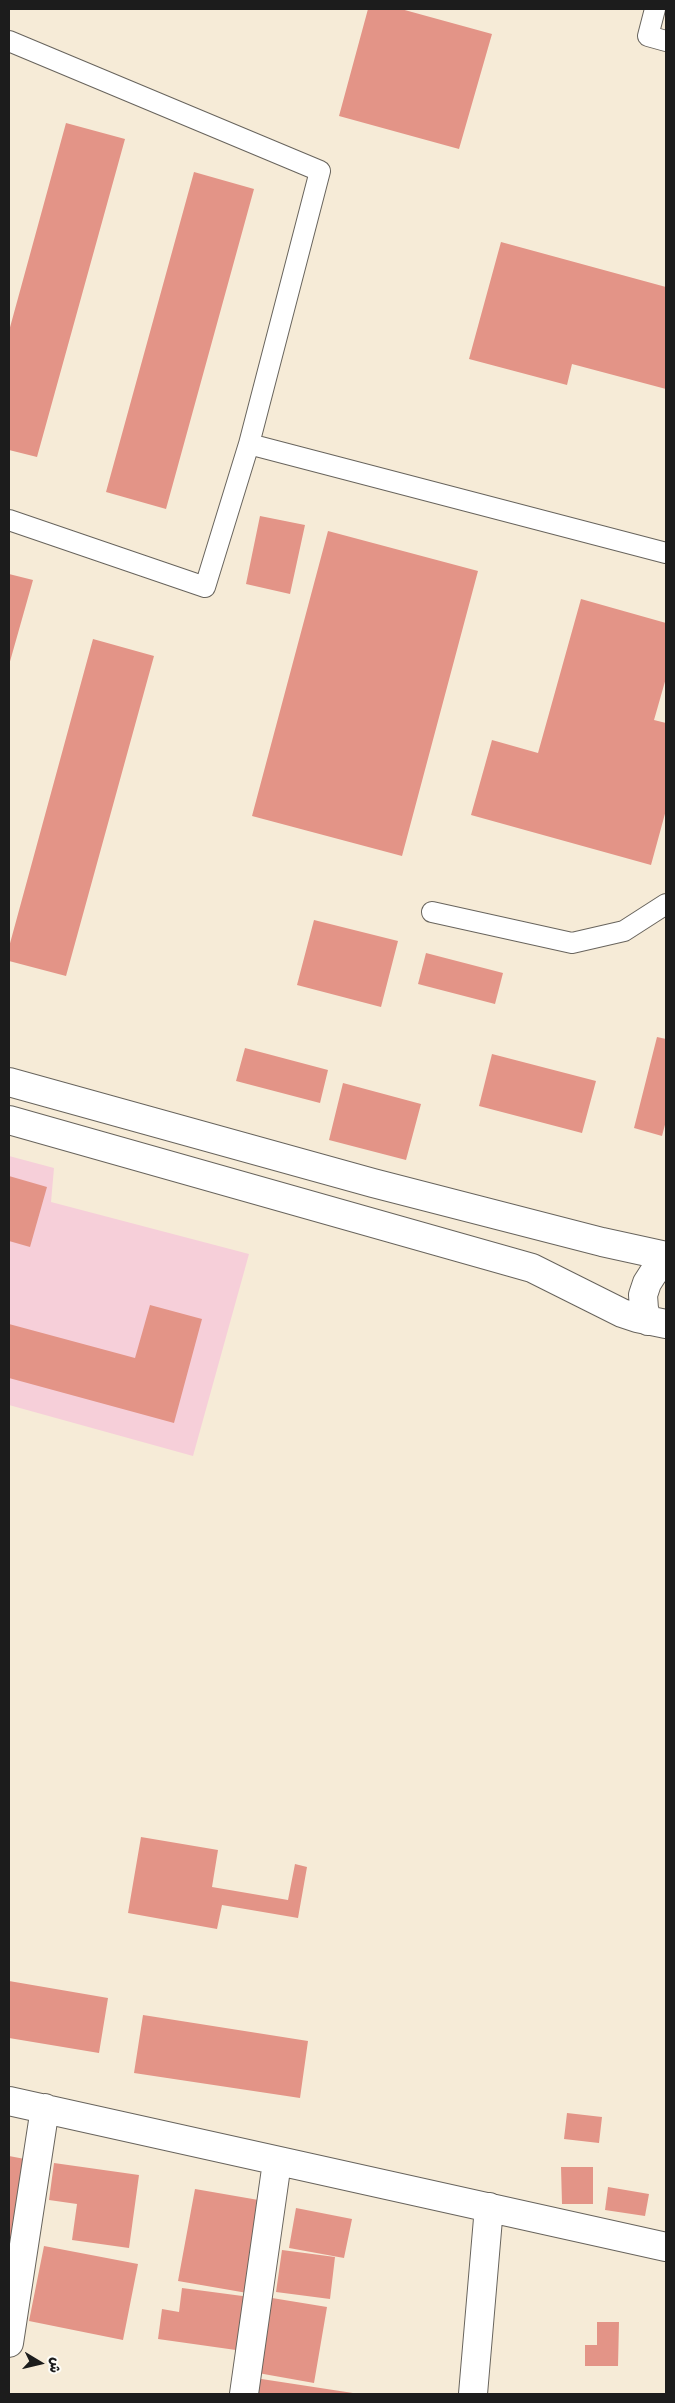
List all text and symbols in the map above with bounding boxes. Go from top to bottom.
north arrow [15,2338,65,2388]
text: ش [44,2356,66,2375]

